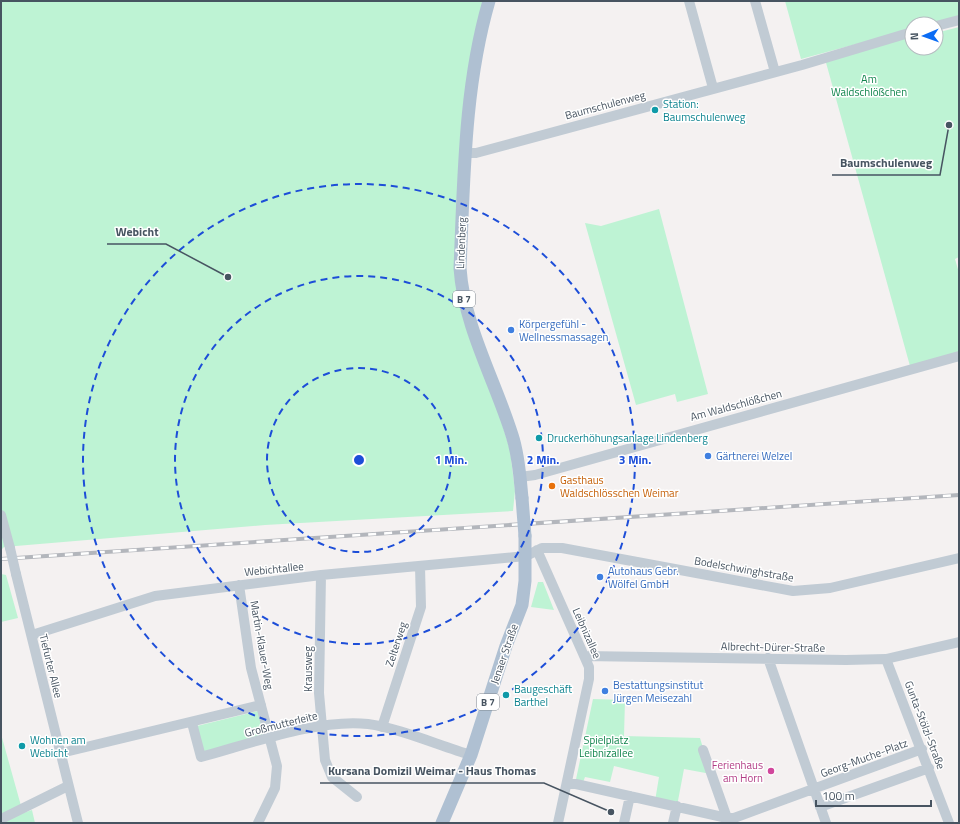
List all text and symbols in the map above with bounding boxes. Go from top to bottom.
north arrow [904,16,944,56]
text: N [906,32,922,40]
park label: Am Waldschlößchen [831,71,907,100]
street label: Baumschulenweg [563,87,647,123]
place label: Station: Baumschulenweg [663,96,746,125]
marker: Station: Baumschulenweg [650,105,660,115]
callout: Baumschulenweg [832,151,940,175]
text: Baumschulenweg [840,153,933,172]
street label: Lindenberg [452,217,470,269]
callout: Webicht [107,220,166,244]
text: Webicht [115,222,159,241]
road number: B 7 [453,291,475,307]
place label: Körpergefühl - Wellnessmassagen [519,316,609,345]
marker: Körpergefühl - Wellnessmassagen [506,325,516,335]
street label: Am Waldschlößchen [688,385,784,425]
place label: Druckerhöhungsanlage Lindenberg [547,430,708,446]
marker: Druckerhöhungsanlage Lindenberg [534,433,544,443]
place label: Gärtnerei Welzel [716,448,792,464]
text: 1 Min. [435,450,467,469]
text: 2 Min. [527,450,559,469]
text: 3 Min. [619,450,651,469]
marker: Gärtnerei Welzel [703,451,713,461]
centre of rings [352,453,366,467]
place label: Gasthaus Waldschlösschen Weimar [560,472,679,501]
marker: Gasthaus Waldschlösschen Weimar [547,481,557,491]
street label: Bodelschwinghstraße [693,552,795,586]
street label: Webichtallee [244,558,305,580]
place label: Autohaus Gebr. Wölfel GmbH [608,563,679,592]
marker: Autohaus Gebr. Wölfel GmbH [595,572,605,582]
street label: Martin-Klauer-Weg [246,599,278,691]
street label: Leibnizallee [569,605,605,661]
street label: Zelterweg [381,619,411,669]
street label: Jenaer Straße [486,621,522,686]
street label: Tiefurter Allee [35,632,67,700]
street label: Albrecht-Dürer-Straße [721,638,826,656]
street label: Krausweg [300,646,316,692]
place label: Bestattungsinstitut Jürgen Meisezahl [613,677,703,706]
street label: Gunta-Stölzl-Straße [901,679,949,772]
place label: Baugeschäft Barthel [514,681,572,710]
marker: Bestattungsinstitut Jürgen Meisezahl [600,686,610,696]
marker: Baugeschäft Barthel [501,690,511,700]
road number: B 7 [477,694,499,710]
street label: Großmutterleite [243,707,320,741]
place label: Wohnen am Webicht [30,732,86,761]
park label: Spielplatz Leibnizallee [579,732,633,761]
street label: Georg-Muche-Platz [818,735,910,781]
marker: Wohnen am Webicht [17,741,27,751]
place label: Ferienhaus am Horn [712,757,763,786]
callout: Kursana Domizil Weimar - Haus Thomas [320,759,544,783]
text: Kursana Domizil Weimar - Haus Thomas [328,761,536,780]
marker: Ferienhaus am Horn [766,766,776,776]
scale bar [816,782,931,808]
text: 100 m [822,786,855,805]

